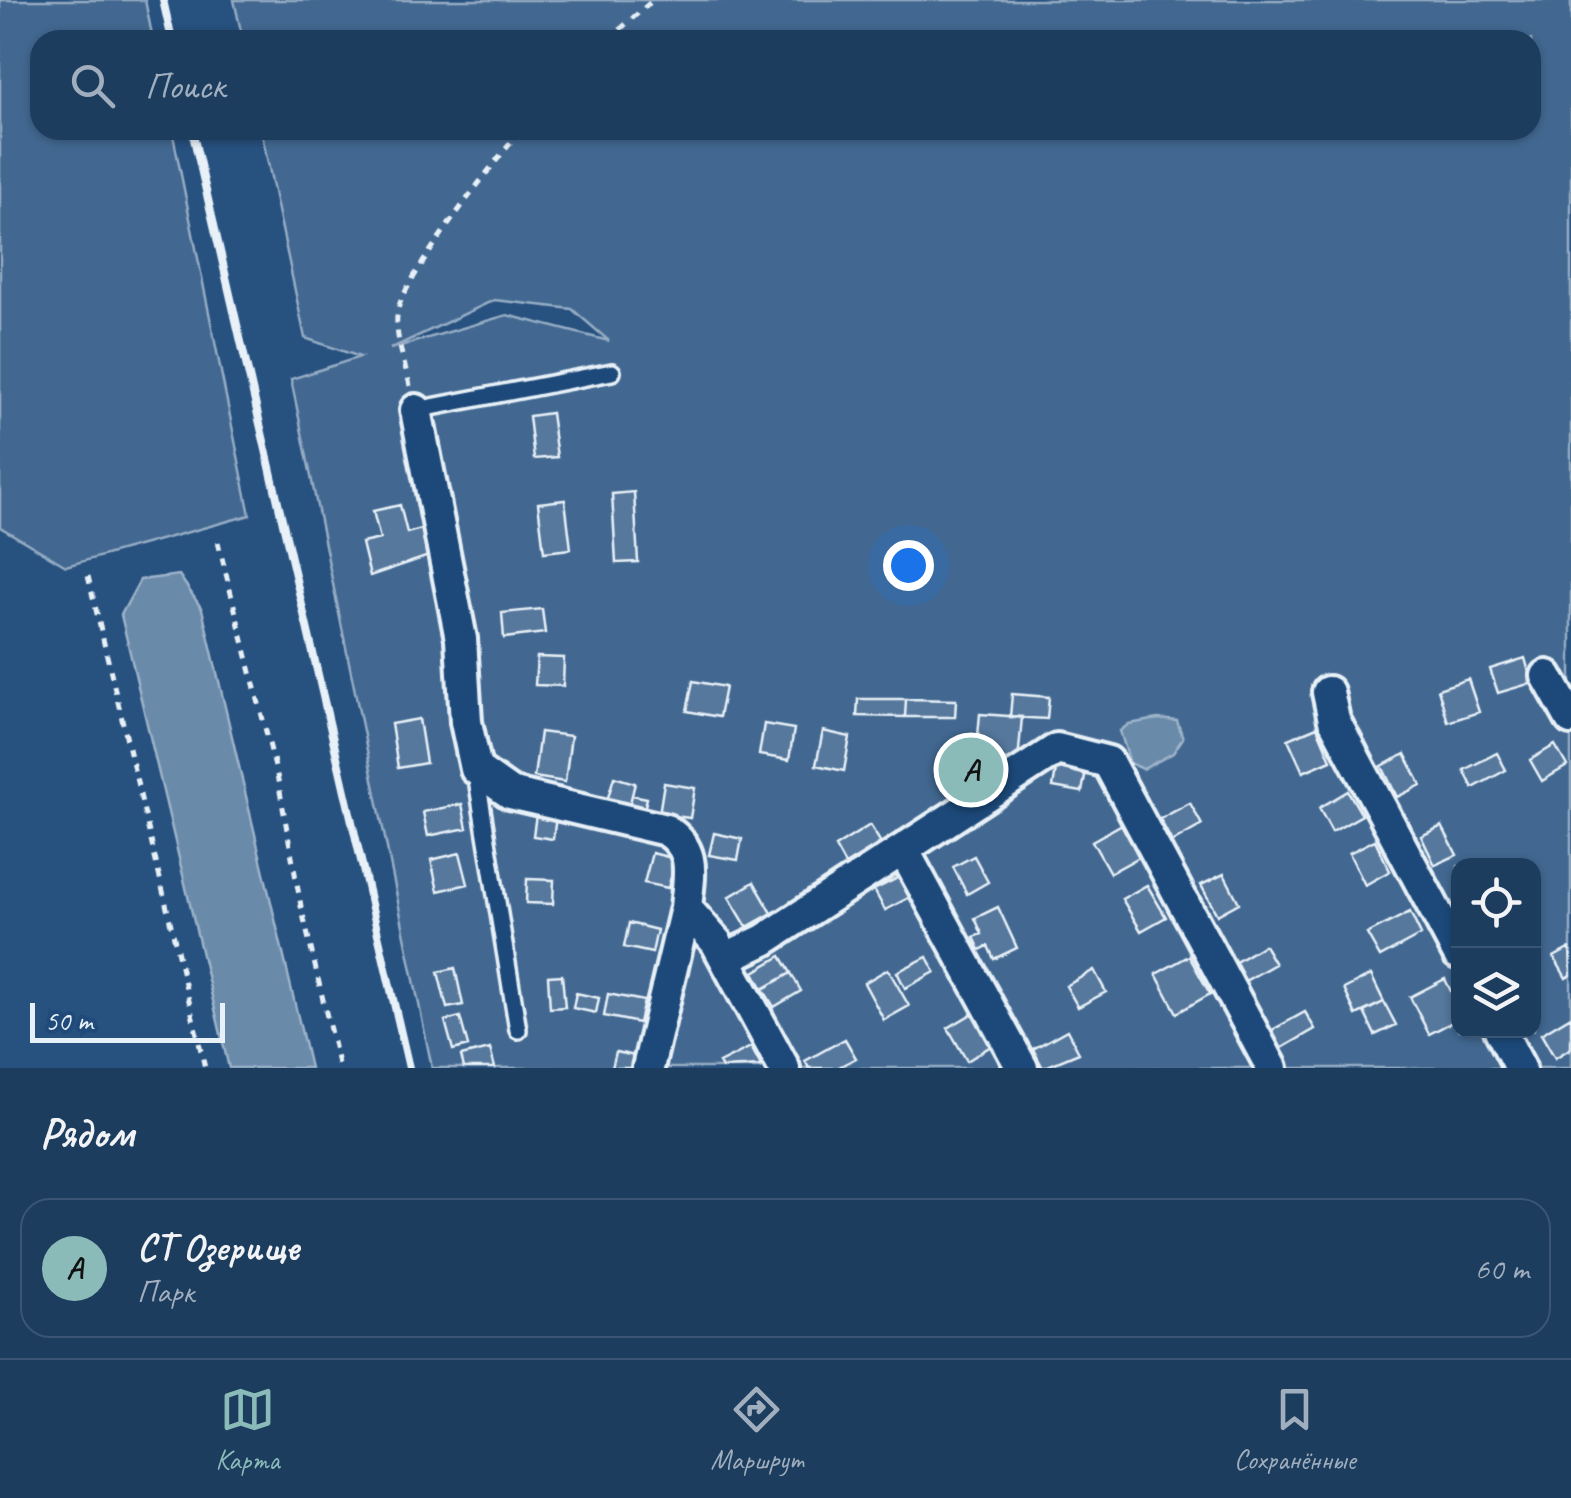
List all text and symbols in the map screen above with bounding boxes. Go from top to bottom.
search box [30,30,1541,140]
icon: search [65,58,120,113]
text: Поиск [145,62,225,109]
your location [883,540,934,591]
pin: A [938,732,1004,808]
map controls [1451,858,1541,1038]
button: locate [1451,858,1541,948]
button: layers [1451,948,1541,1038]
scale bar [30,998,225,1042]
text: 50 m [45,1003,93,1038]
text: Рядом [40,1107,134,1160]
text: СТ Озерище [137,1224,299,1271]
text: A [66,1248,83,1289]
text: 60 m [1475,1248,1529,1289]
text: Парк [137,1271,194,1312]
tab: Карта [216,1382,280,1477]
tab: Маршрут [711,1382,803,1477]
tab: Сохранённые [1234,1382,1356,1477]

